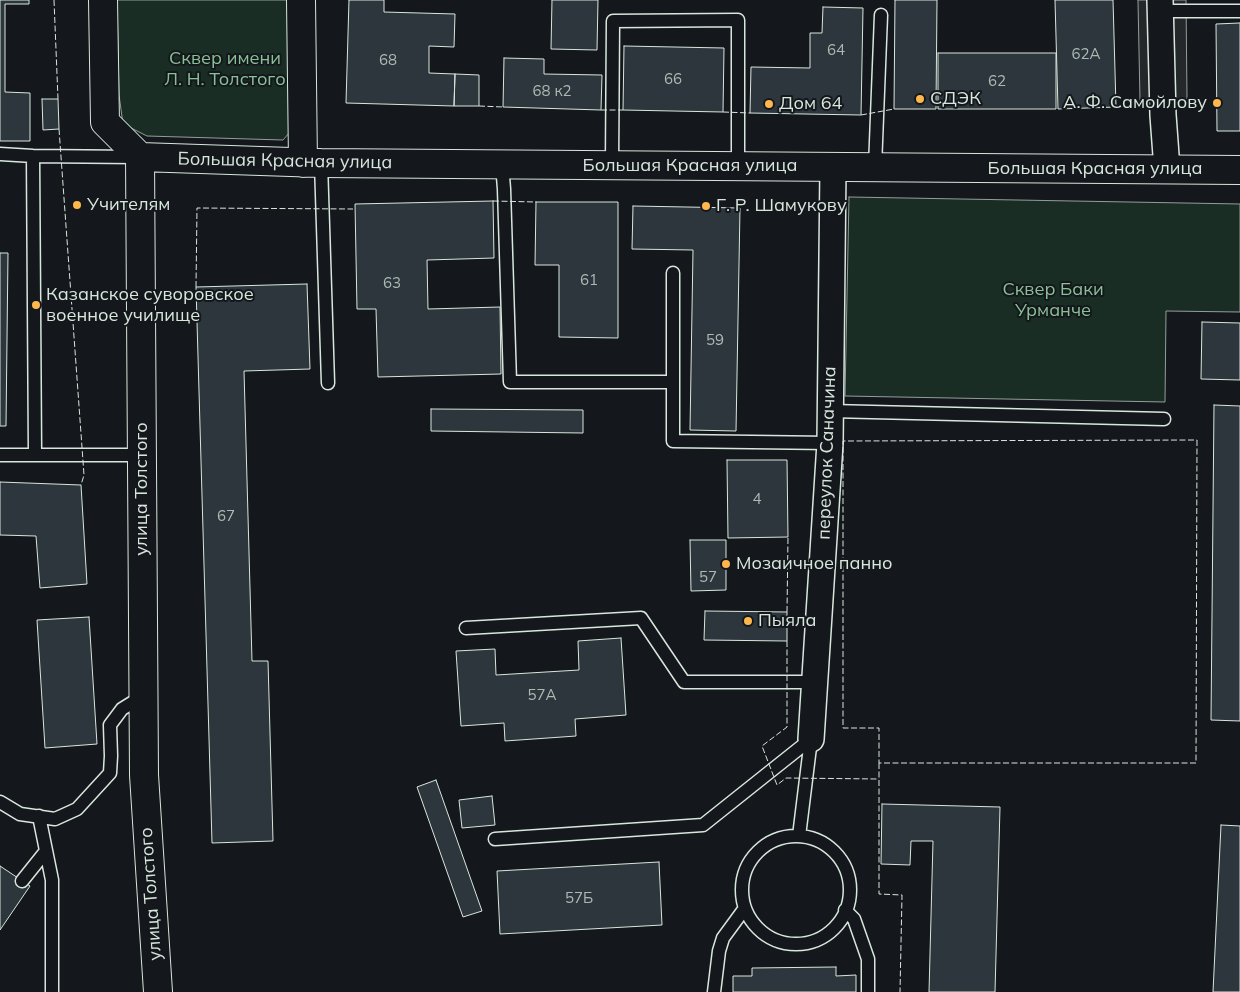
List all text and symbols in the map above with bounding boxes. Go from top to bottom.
house number: 64 [827,41,845,59]
house number: 62А [1071,45,1101,63]
park label: Сквер имени Л. Н. Толстого [164,48,286,90]
house number: 68 [379,51,397,69]
house number: 66 [664,70,682,88]
house number: 62 [988,72,1006,90]
house number: 68 к2 [533,82,571,100]
place label: СДЭК [930,88,981,110]
place label: А. Ф. Самойлову [1063,92,1207,114]
place label: Дом 64 [779,93,842,115]
marker: СДЭК [914,93,926,105]
marker: А. Ф. Самойлову [1211,97,1223,109]
marker: Дом 64 [763,98,775,110]
street label: Большая Красная улица [177,148,393,174]
street label: Большая Красная улица [583,155,797,177]
street label: Большая Красная улица [988,158,1202,180]
place label: Учителям [87,194,170,216]
place label: Г. Р. Шамукову [716,195,847,217]
marker: Учителям [71,199,83,211]
marker: Г. Р. Шамукову [700,200,712,212]
house number: 61 [580,271,598,289]
house number: 63 [383,274,401,292]
park label: Сквер Баки Урманче [1002,279,1104,322]
place label: Казанское суворовское военное училище [46,284,254,326]
marker: Казанское суворовское военное училище [30,299,42,311]
house number: 59 [706,331,724,349]
street label: переулок Саначина [813,366,841,540]
street label: улица Толстого [131,422,153,556]
house number: 4 [753,490,761,508]
house number: 67 [217,507,235,525]
place label: Мозаичное панно [736,553,892,575]
marker: Мозаичное панно [720,558,732,570]
house number: 57 [699,568,717,586]
place label: Пыяла [758,610,817,632]
marker: Пыяла [742,615,754,627]
house number: 57А [527,686,557,704]
street label: улица Толстого [136,827,166,961]
house number: 57Б [565,889,593,907]

